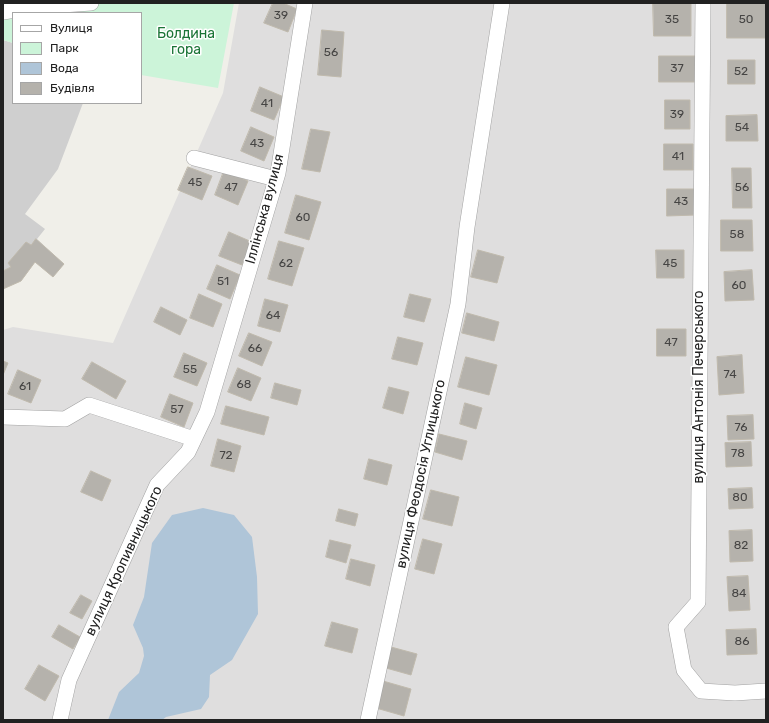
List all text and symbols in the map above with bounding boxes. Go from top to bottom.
house number: 39 [274,9,288,23]
legend [12,12,142,104]
house number: 35 [665,13,679,27]
house number: 50 [739,13,753,27]
text: Вулиця [50,21,92,35]
park label: Болдина гора [157,26,215,58]
text: Парк [50,41,79,55]
house number: 56 [324,46,338,60]
text: Вода [50,61,79,75]
house number: 37 [670,62,684,76]
house number: 52 [734,65,748,79]
text: Будівля [50,81,95,95]
house number: 41 [261,97,273,111]
house number: 39 [670,108,684,122]
house number: 54 [735,121,749,135]
house number: 43 [250,137,264,151]
house number: 41 [672,150,684,164]
street label: Іллінська вулиця [242,152,288,266]
house number: 45 [188,176,202,190]
house number: 47 [224,181,238,195]
house number: 56 [735,181,749,195]
house number: 43 [674,195,688,209]
house number: 60 [296,211,310,225]
house number: 58 [730,228,744,242]
house number: 62 [279,257,293,271]
house number: 45 [663,257,677,271]
house number: 51 [217,275,229,289]
house number: 60 [732,279,746,293]
street label: вулиця Антонія Печерського [691,290,707,484]
house number: 64 [266,309,280,323]
house number: 47 [664,336,678,350]
house number: 66 [248,342,262,356]
house number: 55 [183,363,197,377]
house number: 74 [723,368,737,382]
house number: 68 [237,378,251,392]
street label: вулиця Феодосія Углицького [393,378,449,570]
house number: 61 [19,380,31,394]
house number: 57 [170,403,184,417]
house number: 76 [734,421,748,435]
house number: 78 [731,447,745,461]
house number: 72 [219,449,233,463]
street label: вулиця Кропивницького [82,483,166,639]
house number: 80 [732,491,748,505]
house number: 82 [734,539,748,553]
house number: 84 [731,587,747,601]
house number: 86 [735,635,749,649]

